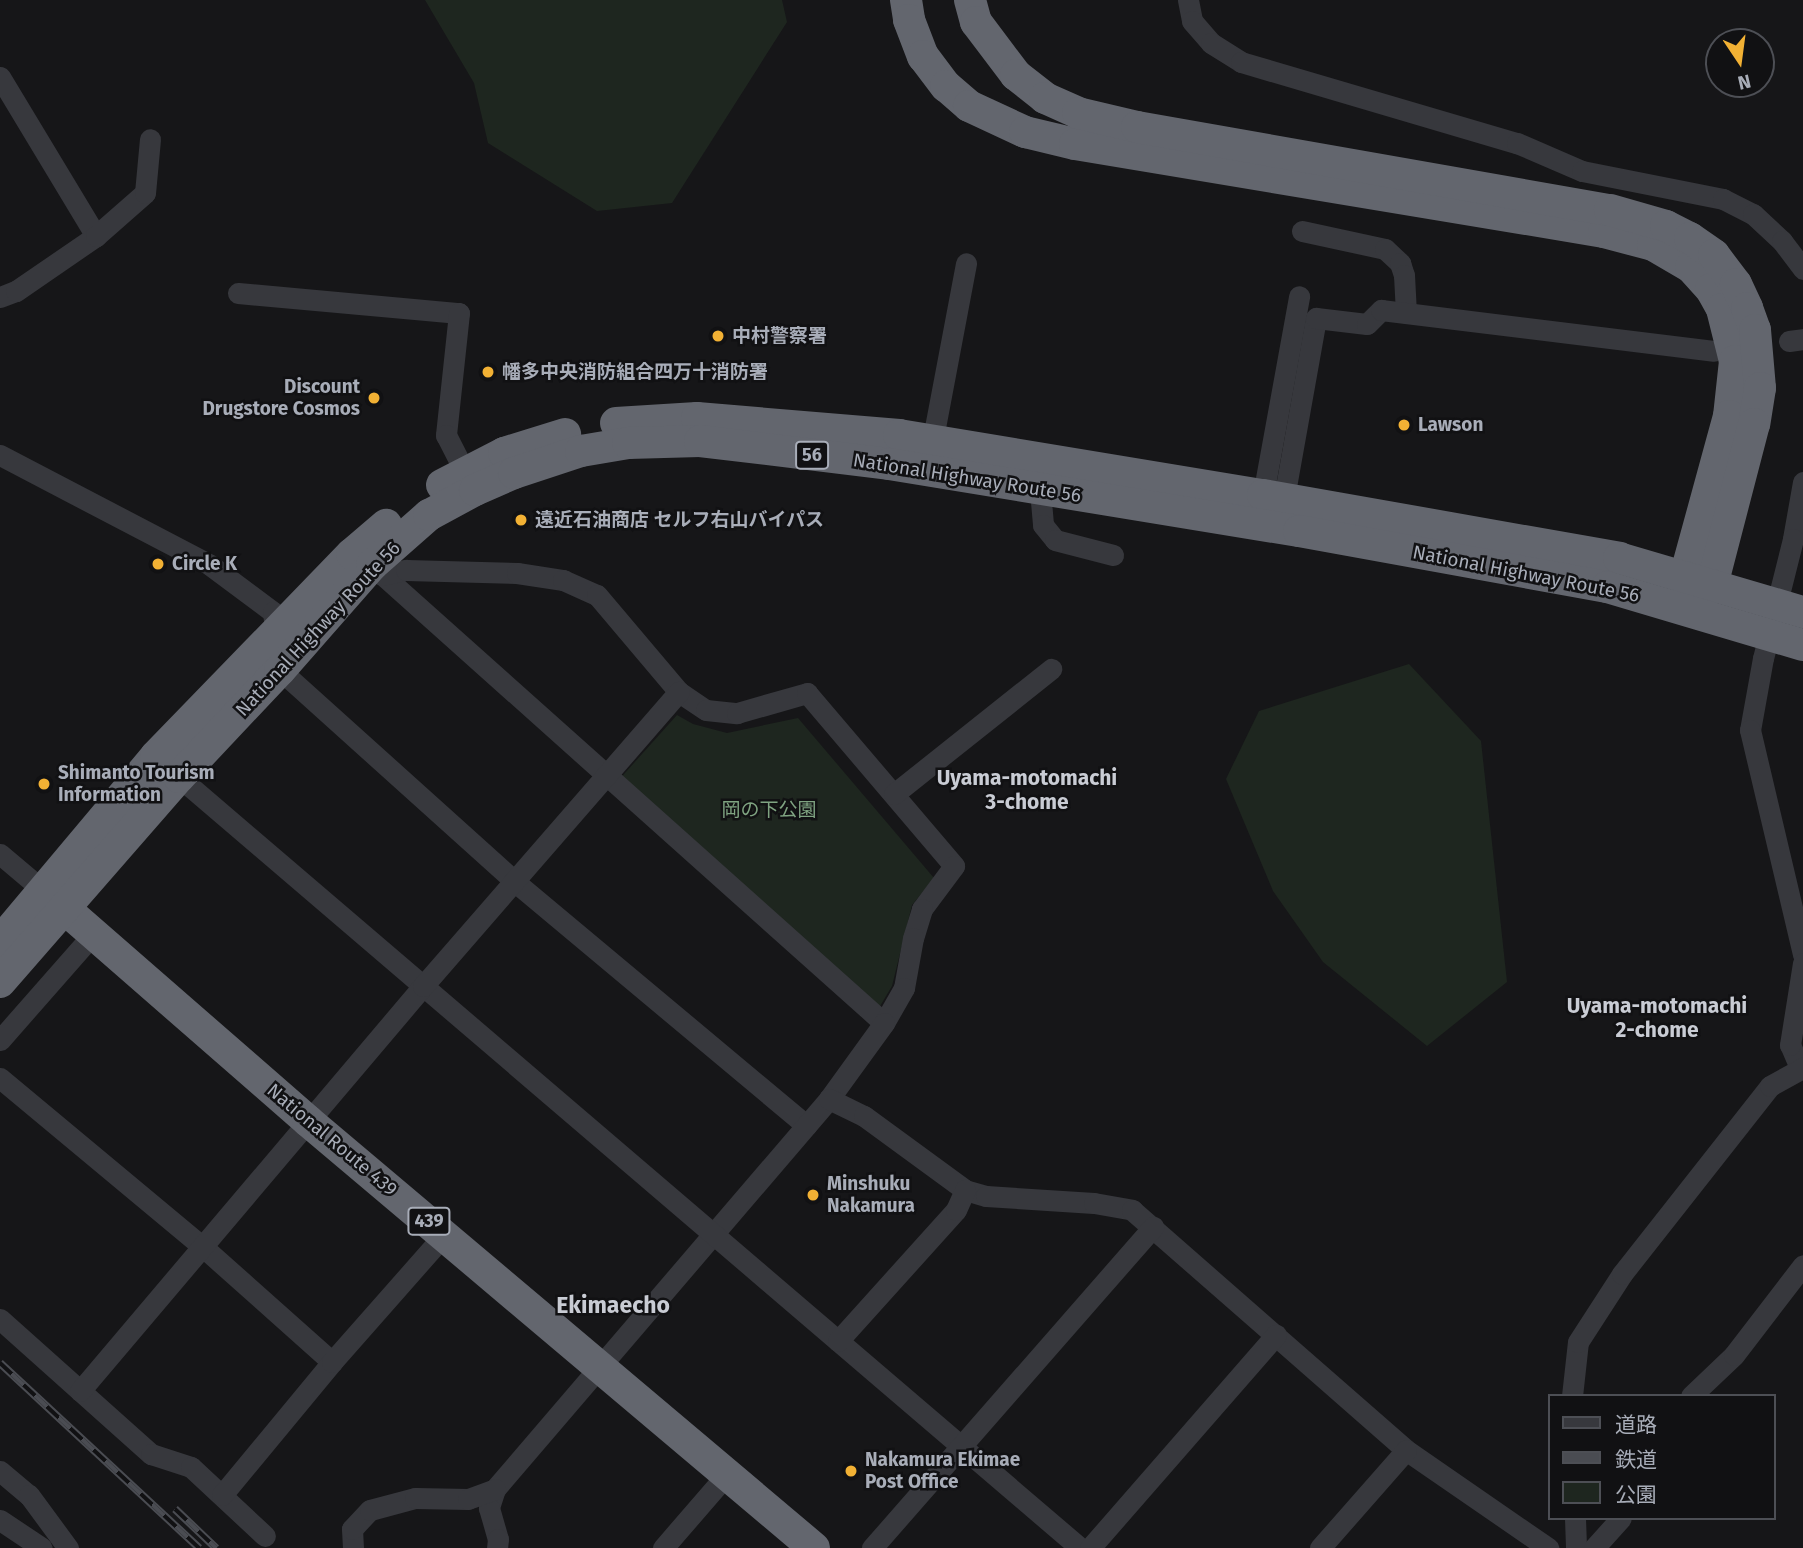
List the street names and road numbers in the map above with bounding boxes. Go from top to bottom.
road number: 56 [794,440,830,470]
street label: National Highway Route 56 [851,449,1083,507]
street label: National Highway Route 56 [231,537,405,721]
street label: National Highway Route 56 [1411,541,1641,607]
street label: National Route 439 [262,1079,402,1201]
road number: 439 [406,1206,452,1236]

